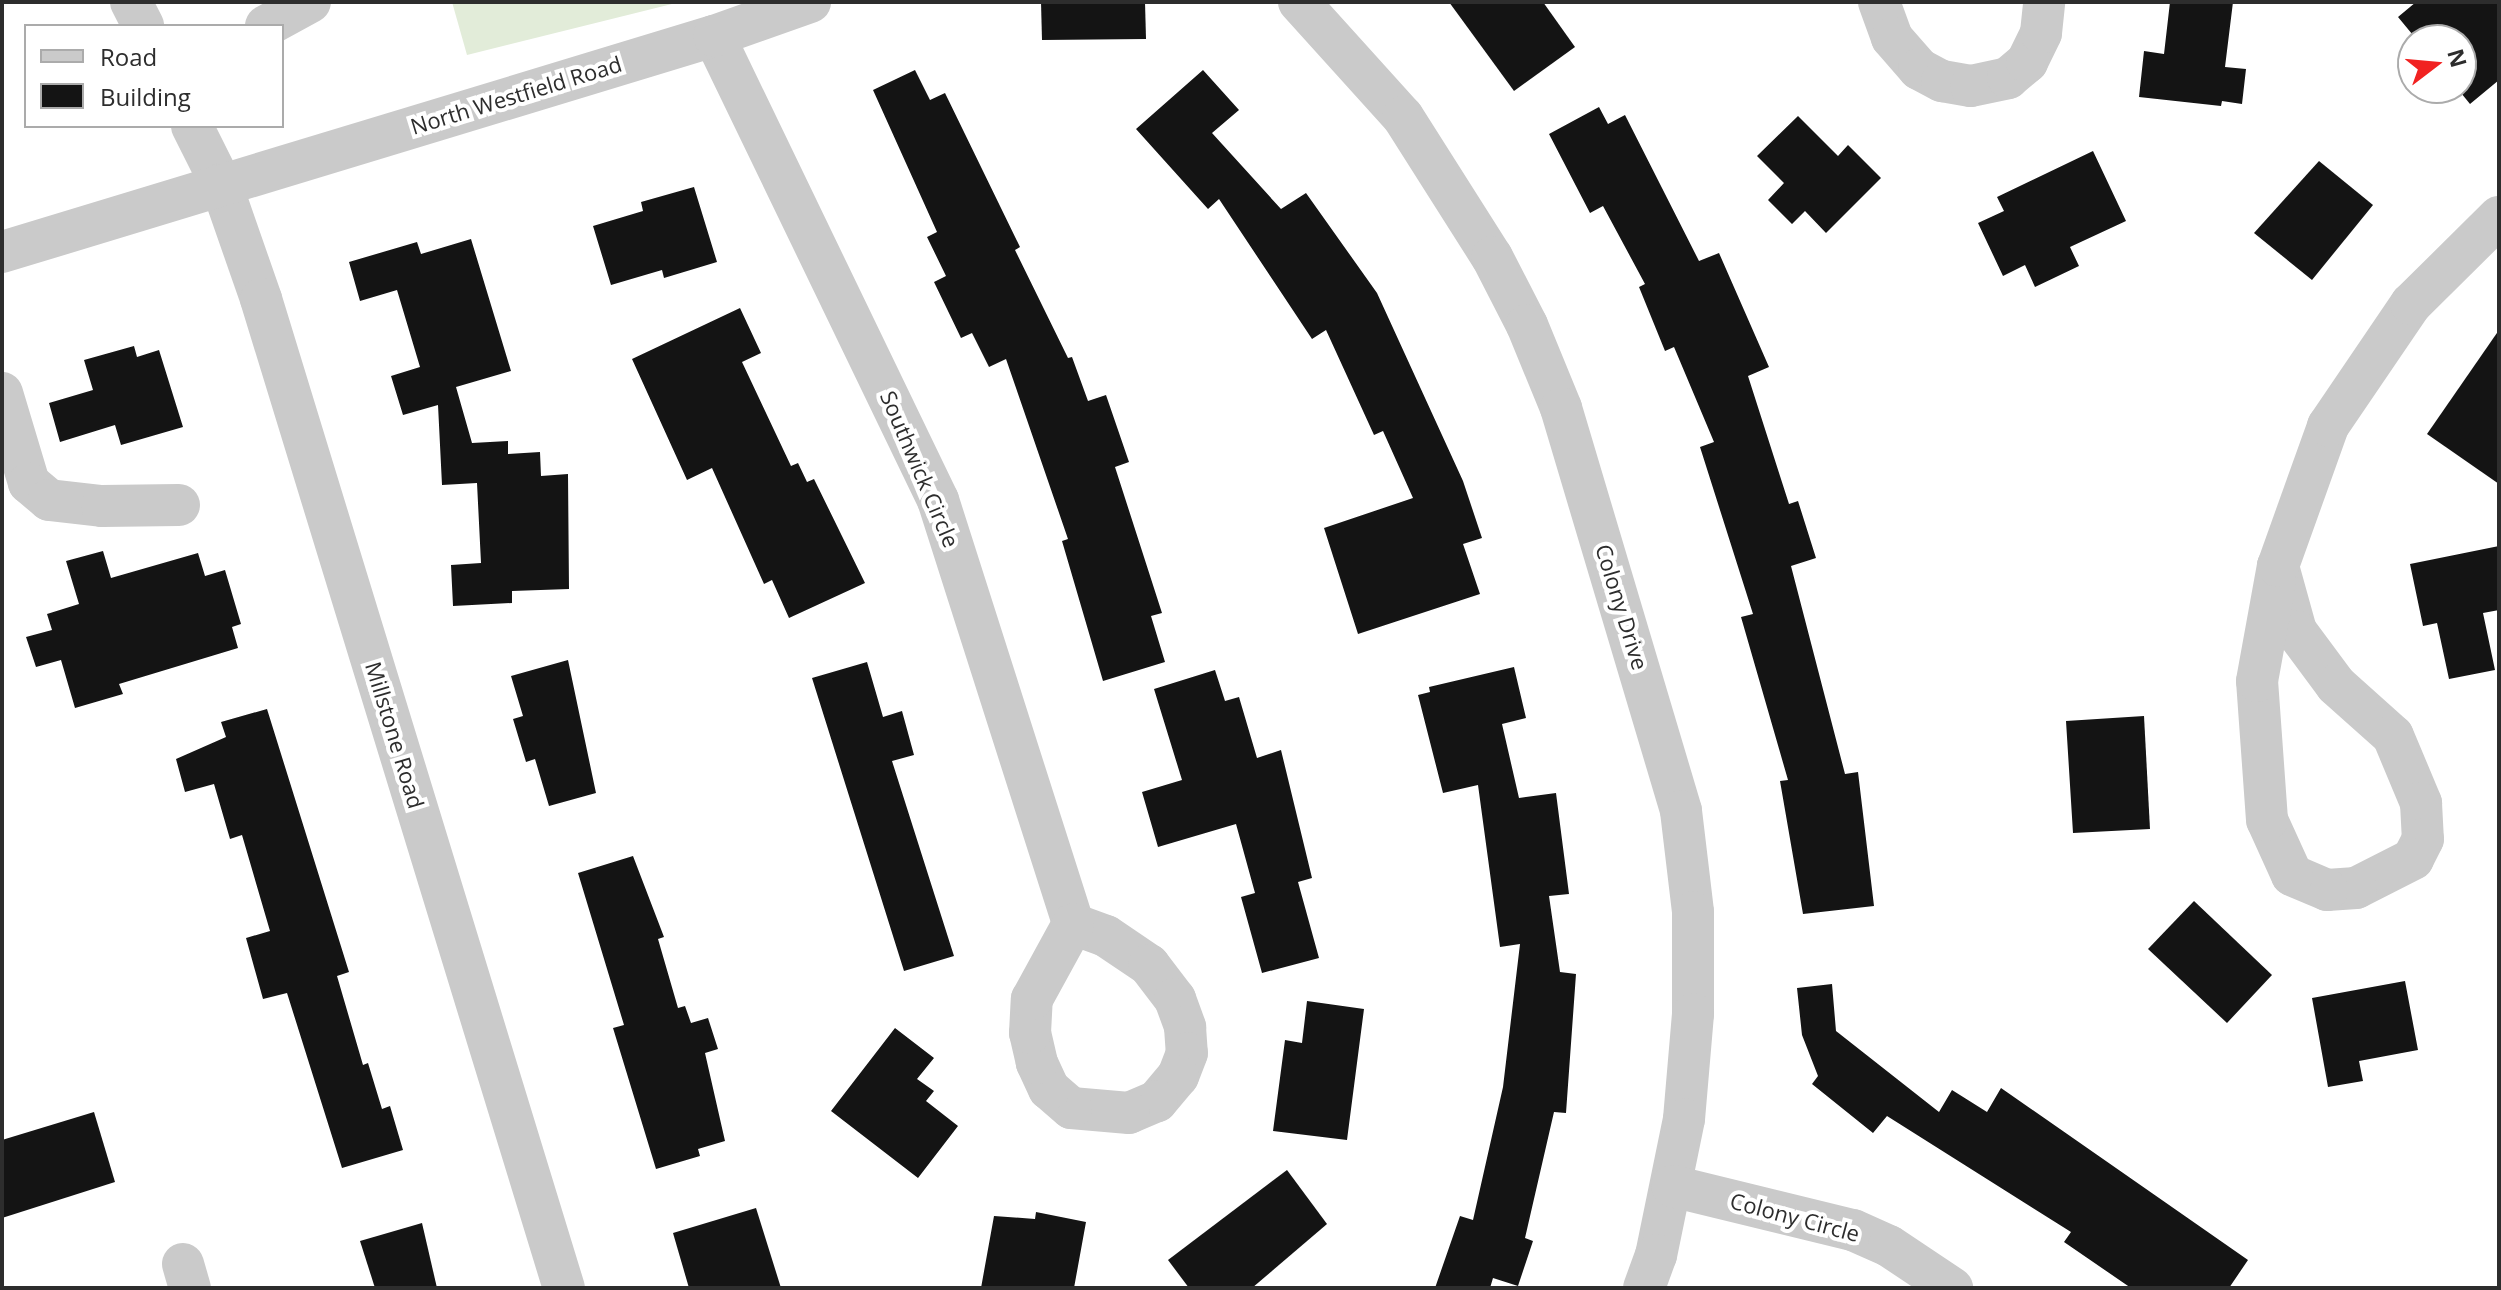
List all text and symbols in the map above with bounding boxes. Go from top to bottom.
legend [24,24,284,128]
north arrow [2397,24,2477,104]
text: Road [100,40,157,73]
text: N [2441,45,2475,71]
street label: North Westfield Road [407,50,625,140]
text: Building [100,80,191,113]
street label: Southwick Circle [875,387,965,551]
street label: Colony Drive [1590,541,1654,673]
street label: Millstone Road [360,658,430,812]
street label: Colony Circle [1727,1187,1863,1247]

